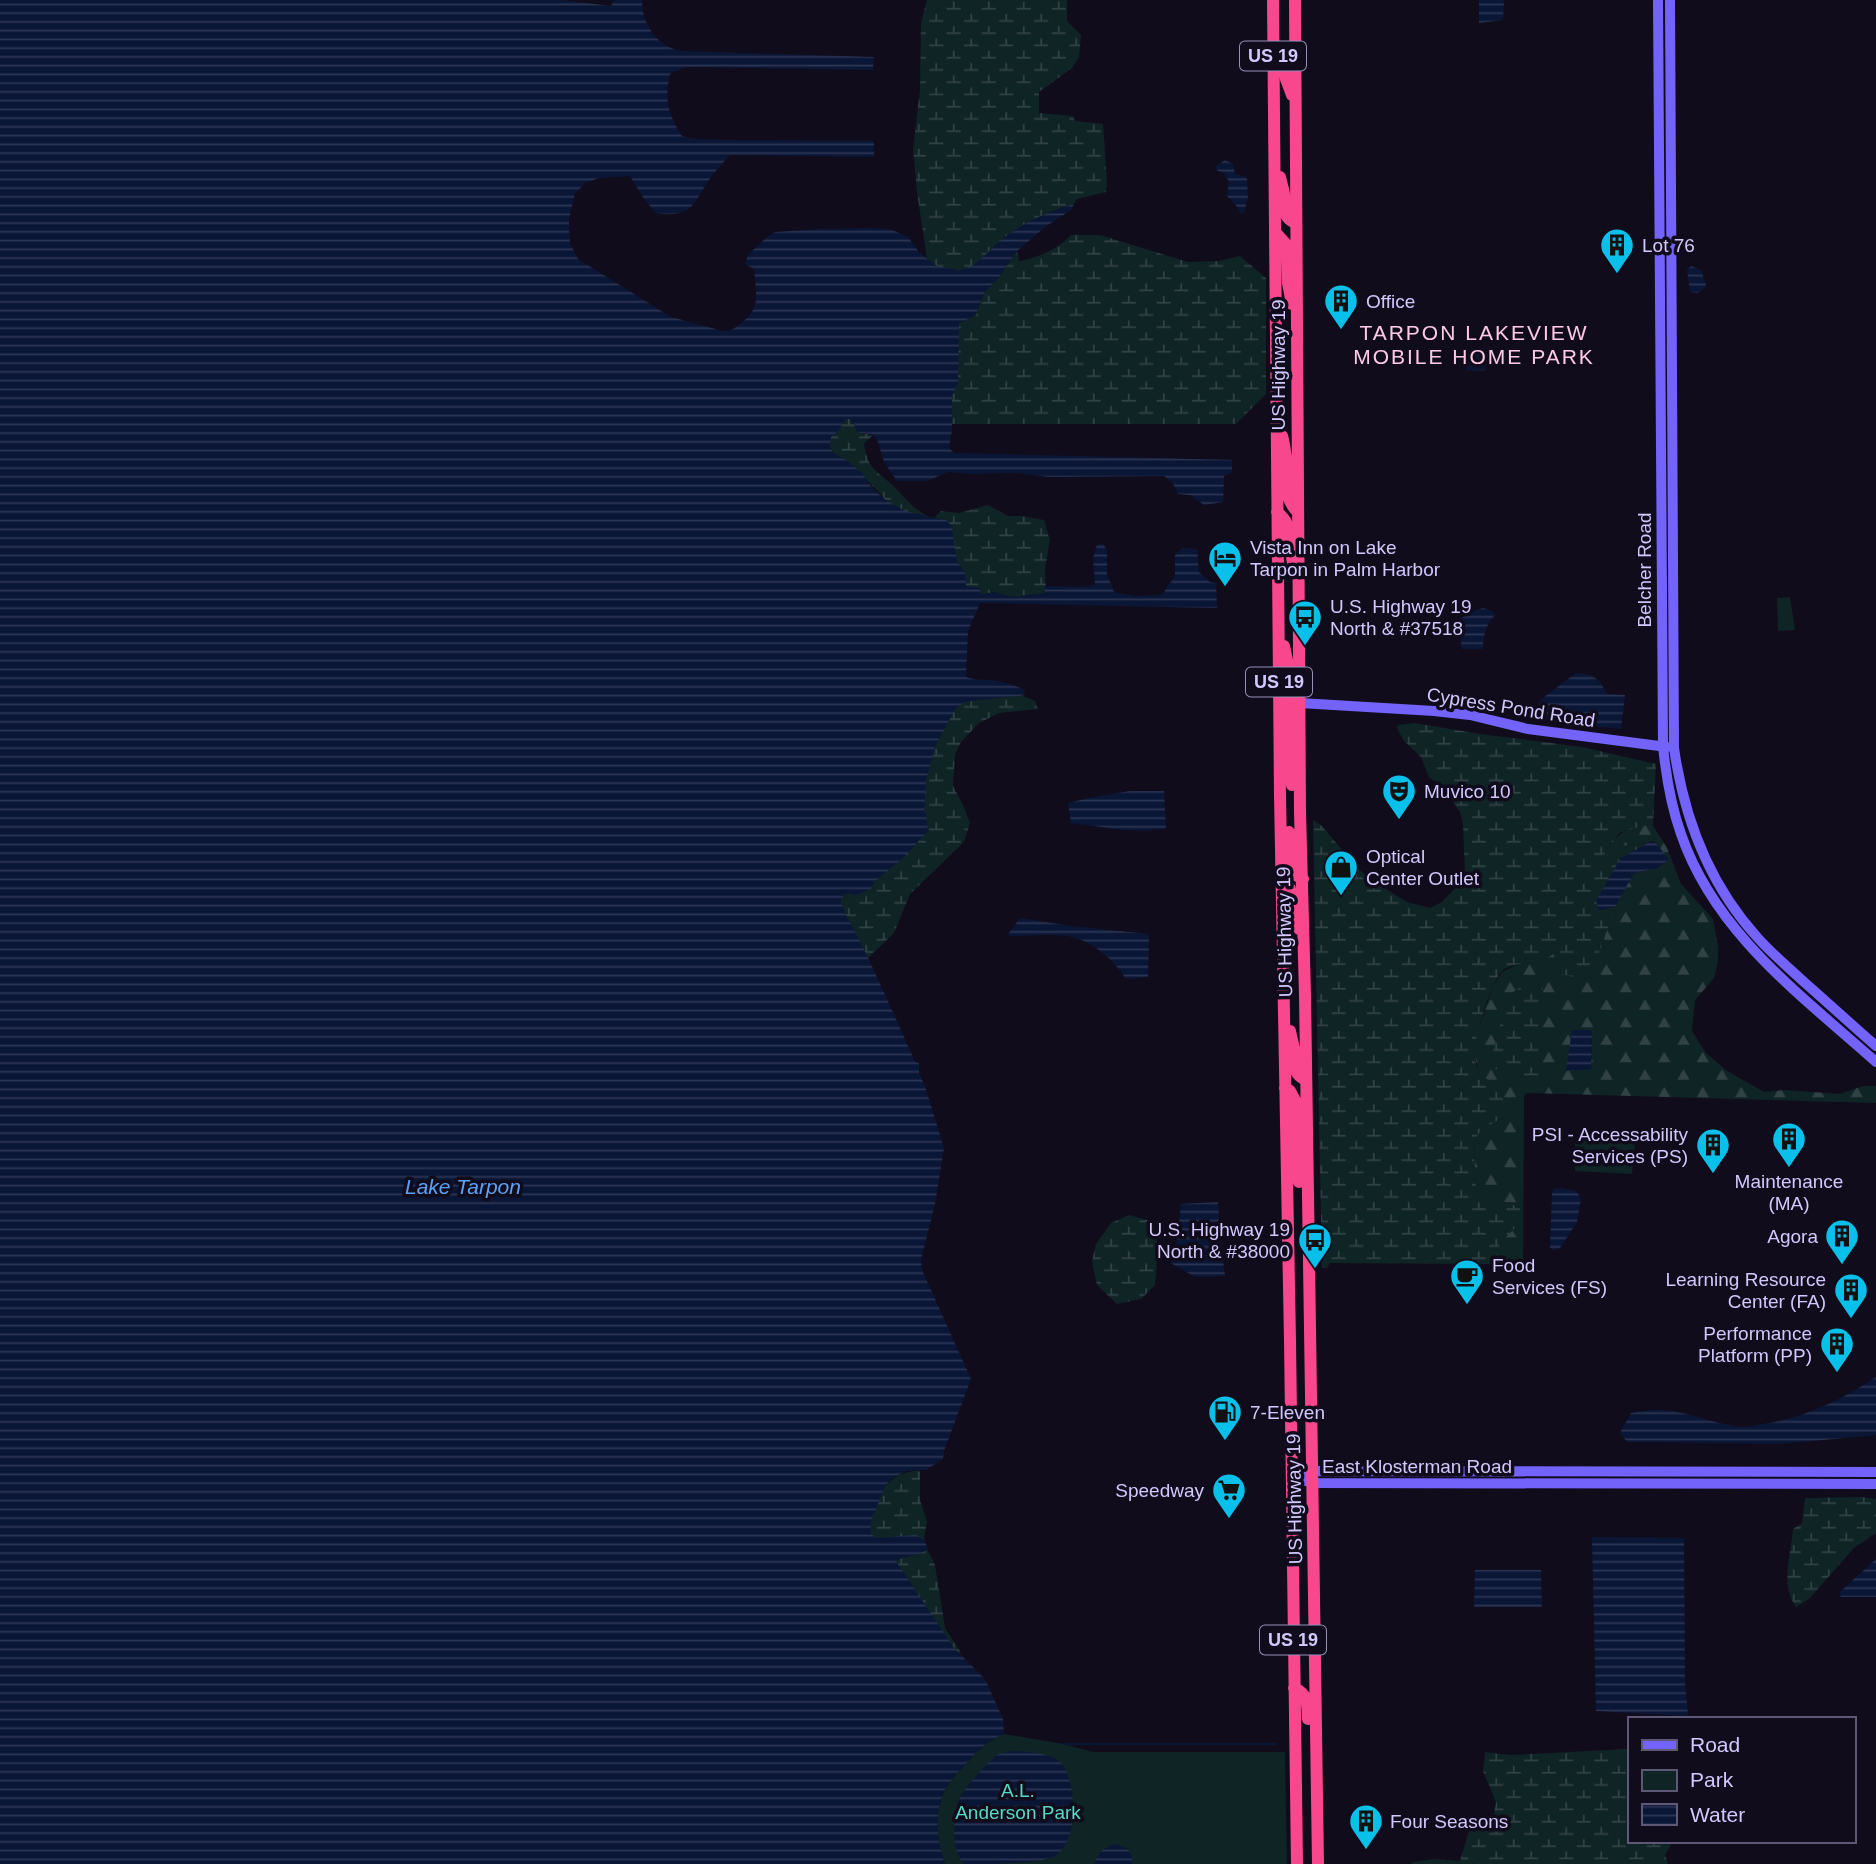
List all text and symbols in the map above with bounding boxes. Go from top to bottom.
road number: US 19 [1240,42,1306,70]
building icon: Lot 76 [1598,226,1636,275]
place label: Lot 76 [1642,235,1695,256]
building icon: Office [1322,282,1360,331]
place label: Office [1366,291,1415,312]
street label: US Highway 19 [1268,300,1289,430]
district label: TARPON LAKEVIEW MOBILE HOME PARK [1353,321,1595,368]
street label: Belcher Road [1634,512,1655,628]
place label: Vista Inn on Lake Tarpon in Palm Harbor [1250,537,1441,580]
hotel icon: Vista Inn on Lake Tarpon in Palm Harbor [1206,539,1244,588]
place label: U.S. Highway 19 North & #37518 [1330,596,1472,639]
bus stop icon: U.S. Highway 19 North & #37518 [1286,598,1324,647]
road number: US 19 [1246,668,1312,696]
street label: Cypress Pond Road [1425,684,1597,731]
theatre icon: Muvico 10 [1380,772,1418,821]
place label: Muvico 10 [1424,781,1511,802]
place label: Optical Center Outlet [1366,846,1480,889]
shop icon: Optical Center Outlet [1322,848,1360,897]
street label: US Highway 19 [1273,866,1296,998]
building icon: Maintenance (MA) [1770,1120,1808,1169]
place label: PSI - Accessability Services (PS) [1532,1124,1688,1167]
building icon: PSI - Accessability Services (PS) [1694,1126,1732,1175]
place label: Maintenance (MA) [1735,1171,1843,1214]
water label: Lake Tarpon [405,1175,521,1198]
building icon: Agora [1823,1217,1861,1266]
place label: U.S. Highway 19 North & #38000 [1148,1219,1290,1262]
bus stop icon: U.S. Highway 19 North & #38000 [1296,1221,1334,1270]
place label: Agora [1767,1226,1818,1247]
place label: Food Services (FS) [1492,1255,1607,1298]
cafe icon: Food Services (FS) [1448,1257,1486,1306]
place label: Learning Resource Center (FA) [1665,1269,1826,1312]
building icon: Learning Resource Center (FA) [1832,1271,1870,1320]
place label: Performance Platform (PP) [1698,1323,1812,1366]
building icon: Performance Platform (PP) [1818,1325,1856,1374]
fuel station icon: 7-Eleven [1206,1393,1244,1442]
place label: 7-Eleven [1250,1402,1325,1423]
street label: US Highway 19 [1283,1433,1306,1565]
street label: East Klosterman Road [1322,1456,1512,1477]
supermarket icon: Speedway [1210,1471,1248,1520]
place label: Speedway [1115,1480,1204,1501]
road number: US 19 [1260,1625,1326,1654]
legend [1628,1717,1855,1843]
text: Road [1690,1733,1740,1756]
text: Park [1690,1768,1734,1791]
park label: A.L. Anderson Park [955,1780,1081,1823]
building icon: Four Seasons [1347,1802,1385,1851]
text: Water [1690,1803,1745,1826]
place label: Four Seasons [1390,1811,1508,1832]

